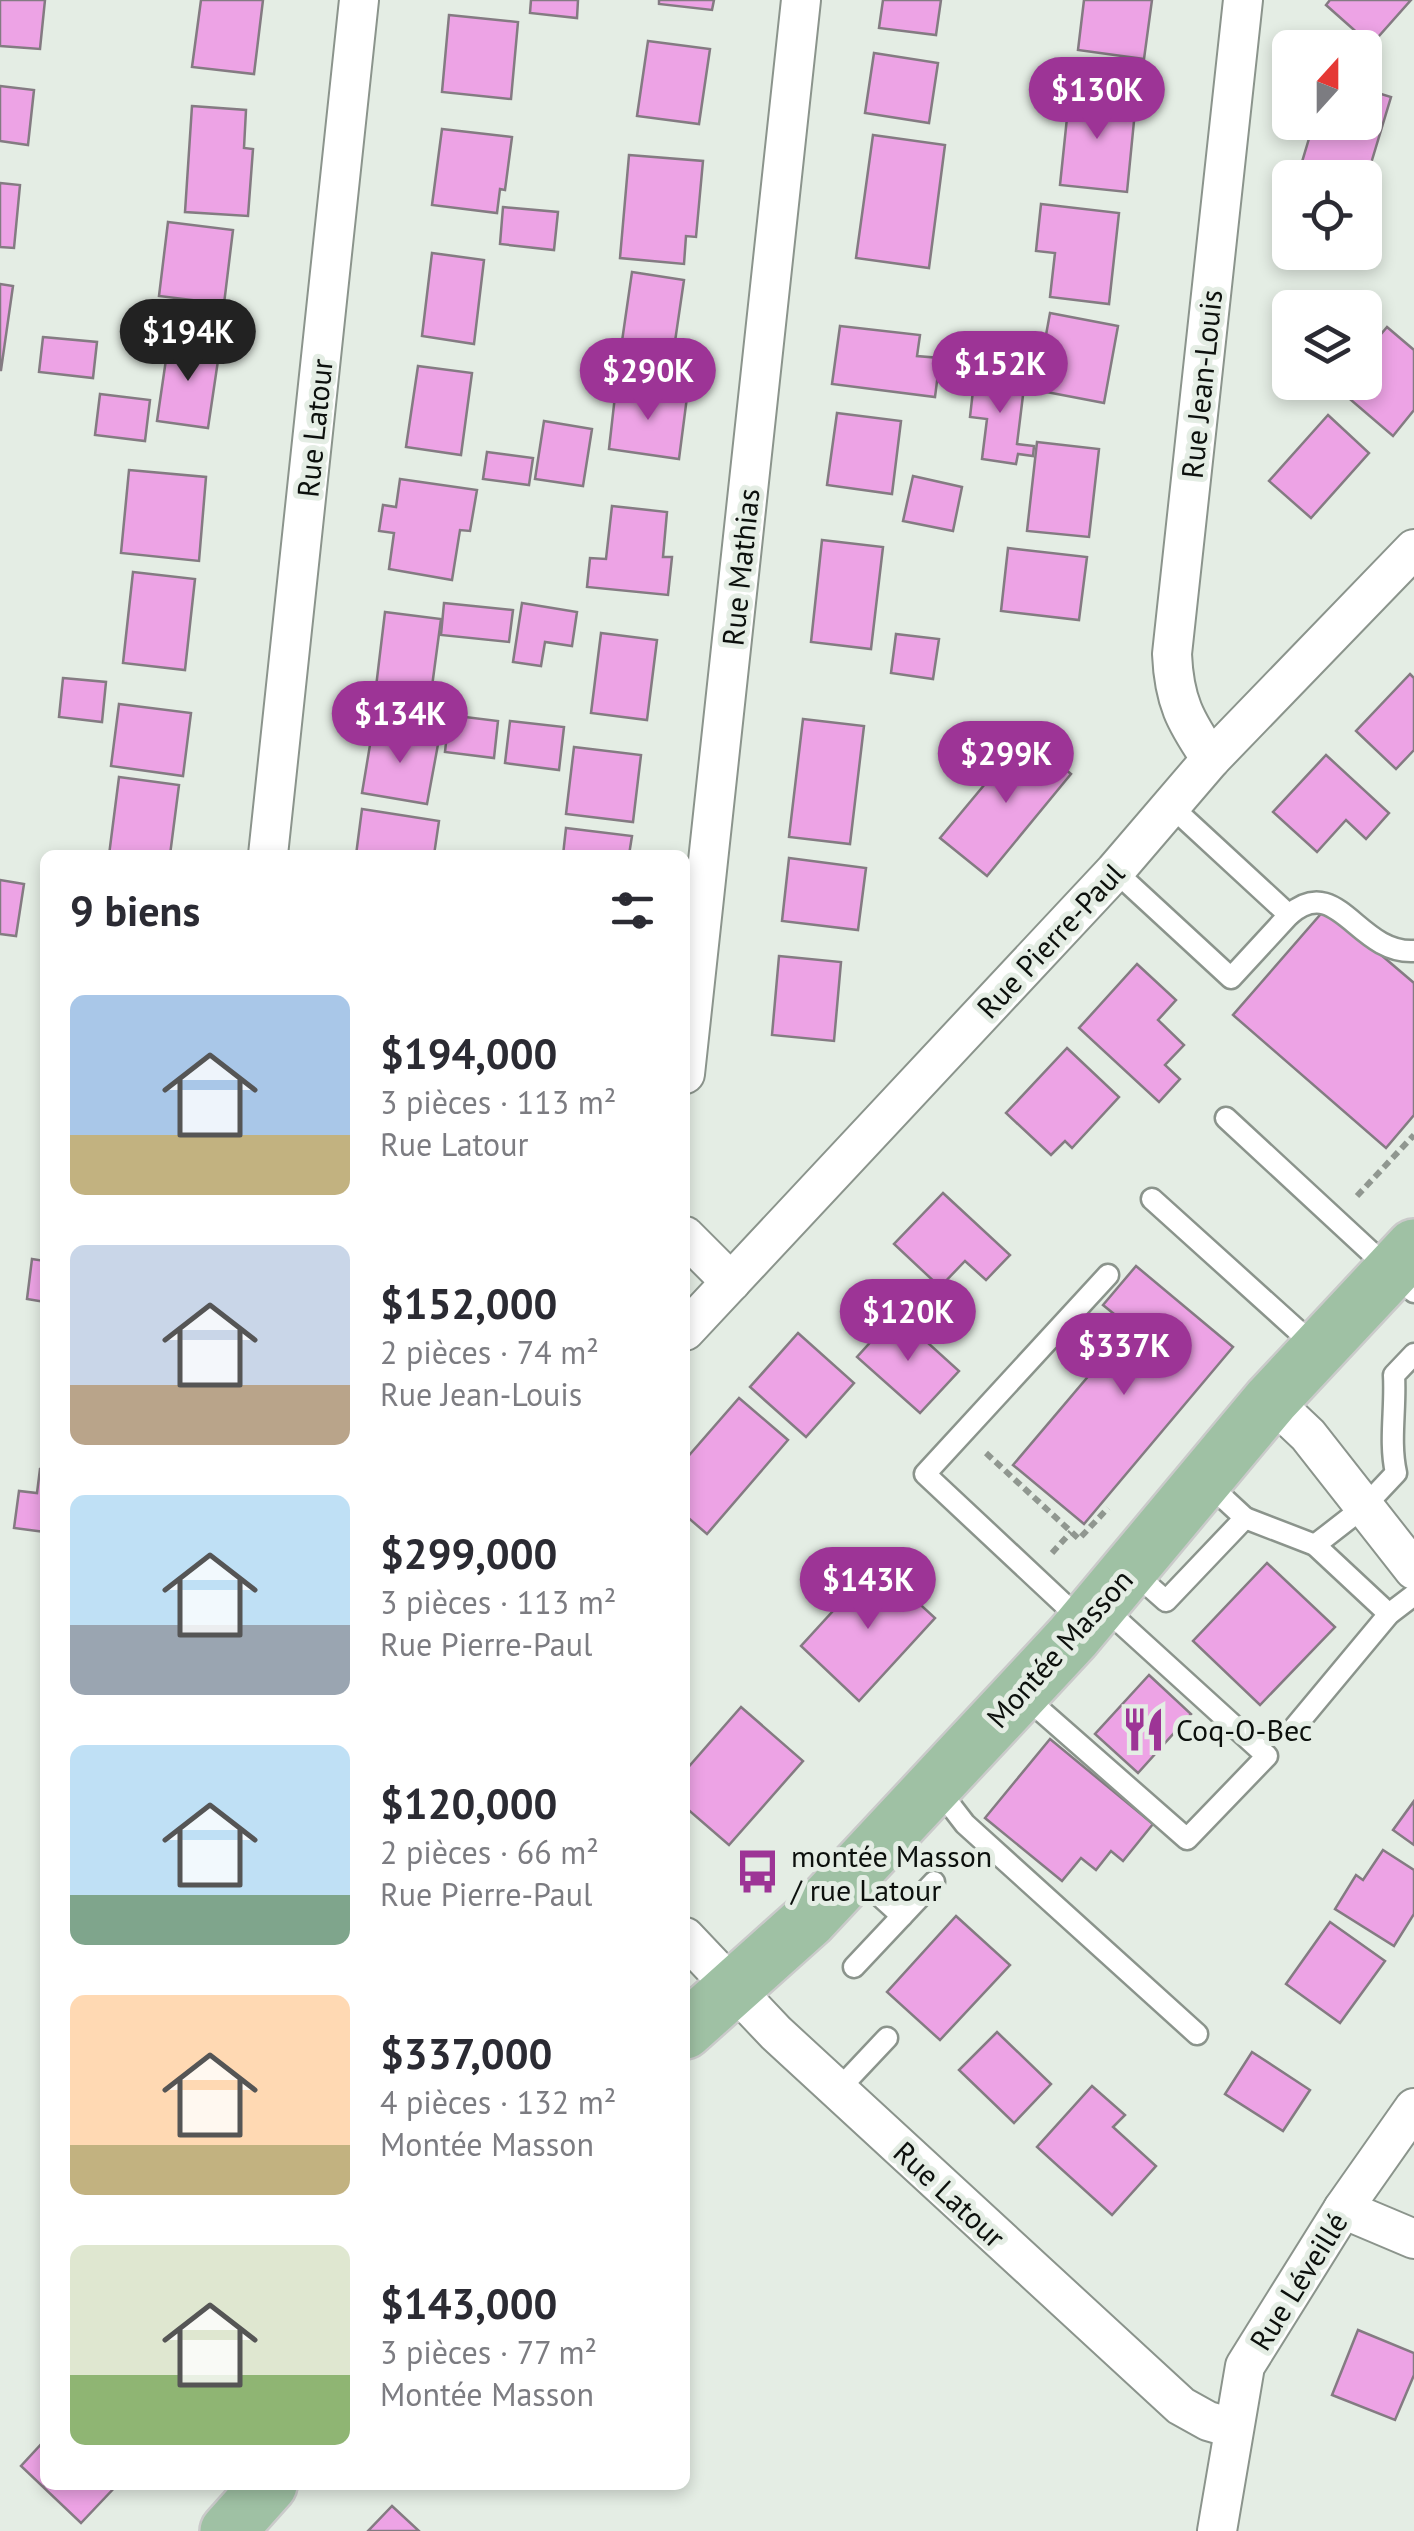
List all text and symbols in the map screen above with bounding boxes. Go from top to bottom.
north arrow [1272,30,1382,140]
map controls [1272,30,1382,400]
pin: $130K [1027,57,1167,142]
text: $130K [1051,68,1143,110]
button: locate [1272,160,1382,270]
street label: Rue Jean-Louis [1172,288,1230,480]
button: layers [1272,290,1382,400]
pin: $194K [118,299,258,384]
text: $194K [142,310,234,352]
pin: $152K [930,331,1070,416]
pin: $290K [578,338,718,423]
text: $152K [954,342,1046,384]
text: $290K [602,349,694,391]
street label: Rue Latour [287,357,341,499]
street label: Rue Mathias [712,487,768,647]
pin: $134K [330,681,470,766]
text: $134K [354,692,446,734]
pin: $299K [936,721,1076,806]
text: $299K [960,732,1052,774]
street label: Rue Pierre-Paul [968,854,1132,1026]
text: 9 biens [70,883,200,938]
icon: filters [605,883,660,938]
text: $194,000 [380,1026,557,1081]
icon: home [150,1035,270,1155]
text: 3 pièces · 113 m² [380,1081,616,1123]
text: Rue Latour [380,1123,528,1165]
text: $152,000 [380,1276,557,1331]
pin: $120K [838,1279,978,1364]
icon: home [150,1285,270,1405]
text: $120K [862,1290,954,1332]
pin: $337K [1054,1313,1194,1398]
text: $337K [1078,1324,1170,1366]
text: 2 pièces · 74 m² [380,1331,599,1373]
text: Rue Jean-Louis [380,1373,582,1415]
text: $299,000 [380,1526,557,1581]
icon: home [150,1535,270,1655]
pin: $143K [798,1547,938,1632]
text: $143K [822,1558,914,1600]
street label: Montée Masson [977,1560,1141,1736]
text: 3 pièces · 113 m² [380,1581,616,1623]
text: Rue Pierre-Paul [380,1623,592,1665]
restaurant icon: Coq-O-Bec [1119,1705,1167,1753]
place label: Coq-O-Bec [1176,1710,1312,1749]
text: $120,000 [380,1776,557,1831]
icon: home [150,1785,270,1905]
text: 2 pièces · 66 m² [380,1831,599,1873]
place label: montée Masson / rue Latour [789,1836,992,1909]
bus stop icon: montée Masson / rue Latour [734,1848,782,1896]
text: Rue Pierre-Paul [380,1873,592,1915]
text: $337,000 [380,2026,552,2081]
icon: home [150,2035,270,2155]
text: 4 pièces · 132 m² [380,2081,616,2123]
text: Montée Masson [380,2123,594,2165]
street label: Rue Latour [886,2132,1014,2256]
street label: Rue Léveillé [1240,2205,1356,2357]
text: $143,000 [380,2276,557,2331]
icon: home [150,2285,270,2405]
text: 3 pièces · 77 m² [380,2331,597,2373]
text: Montée Masson [380,2373,594,2415]

